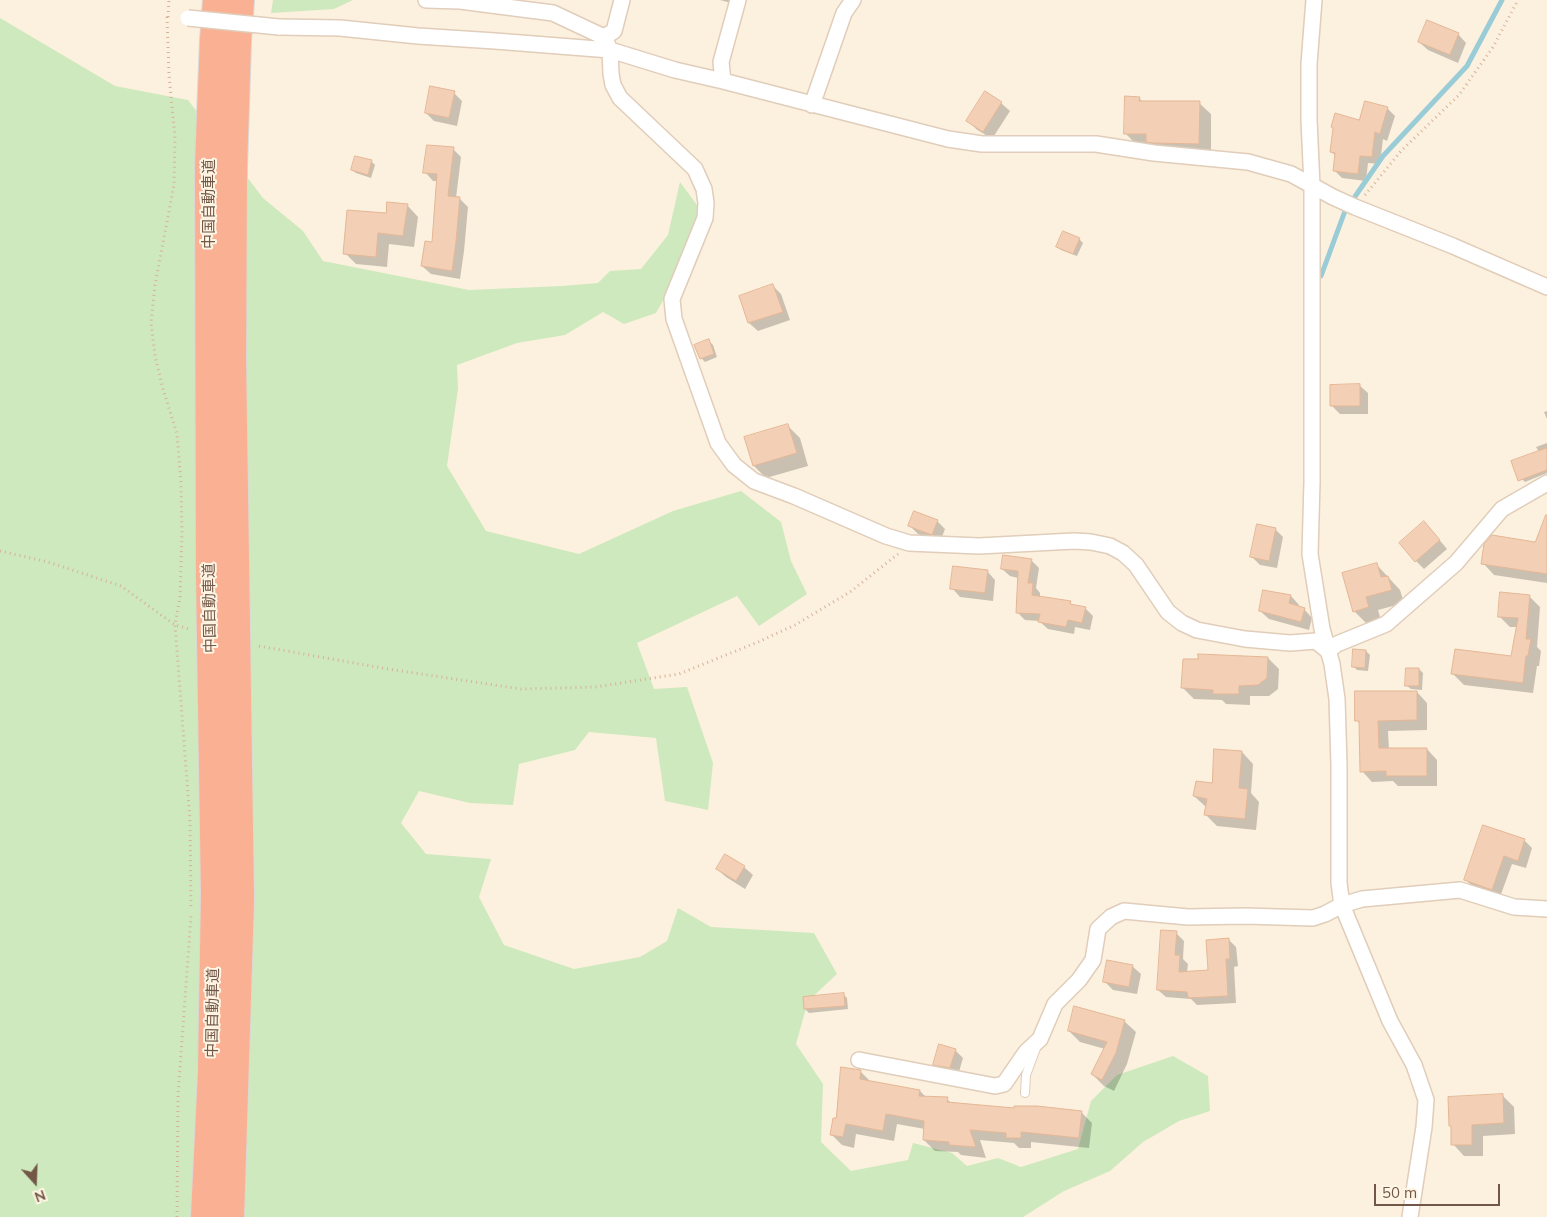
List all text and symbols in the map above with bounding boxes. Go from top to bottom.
street label: 中国自動車道 [200,159,218,249]
street label: 中国自動車道 [200,563,220,653]
street label: 中国自動車道 [203,968,223,1058]
north arrow [10,1157,60,1207]
scale bar [1377,1174,1503,1206]
text: 50 m [1382,1183,1417,1202]
text: N [32,1186,48,1206]

